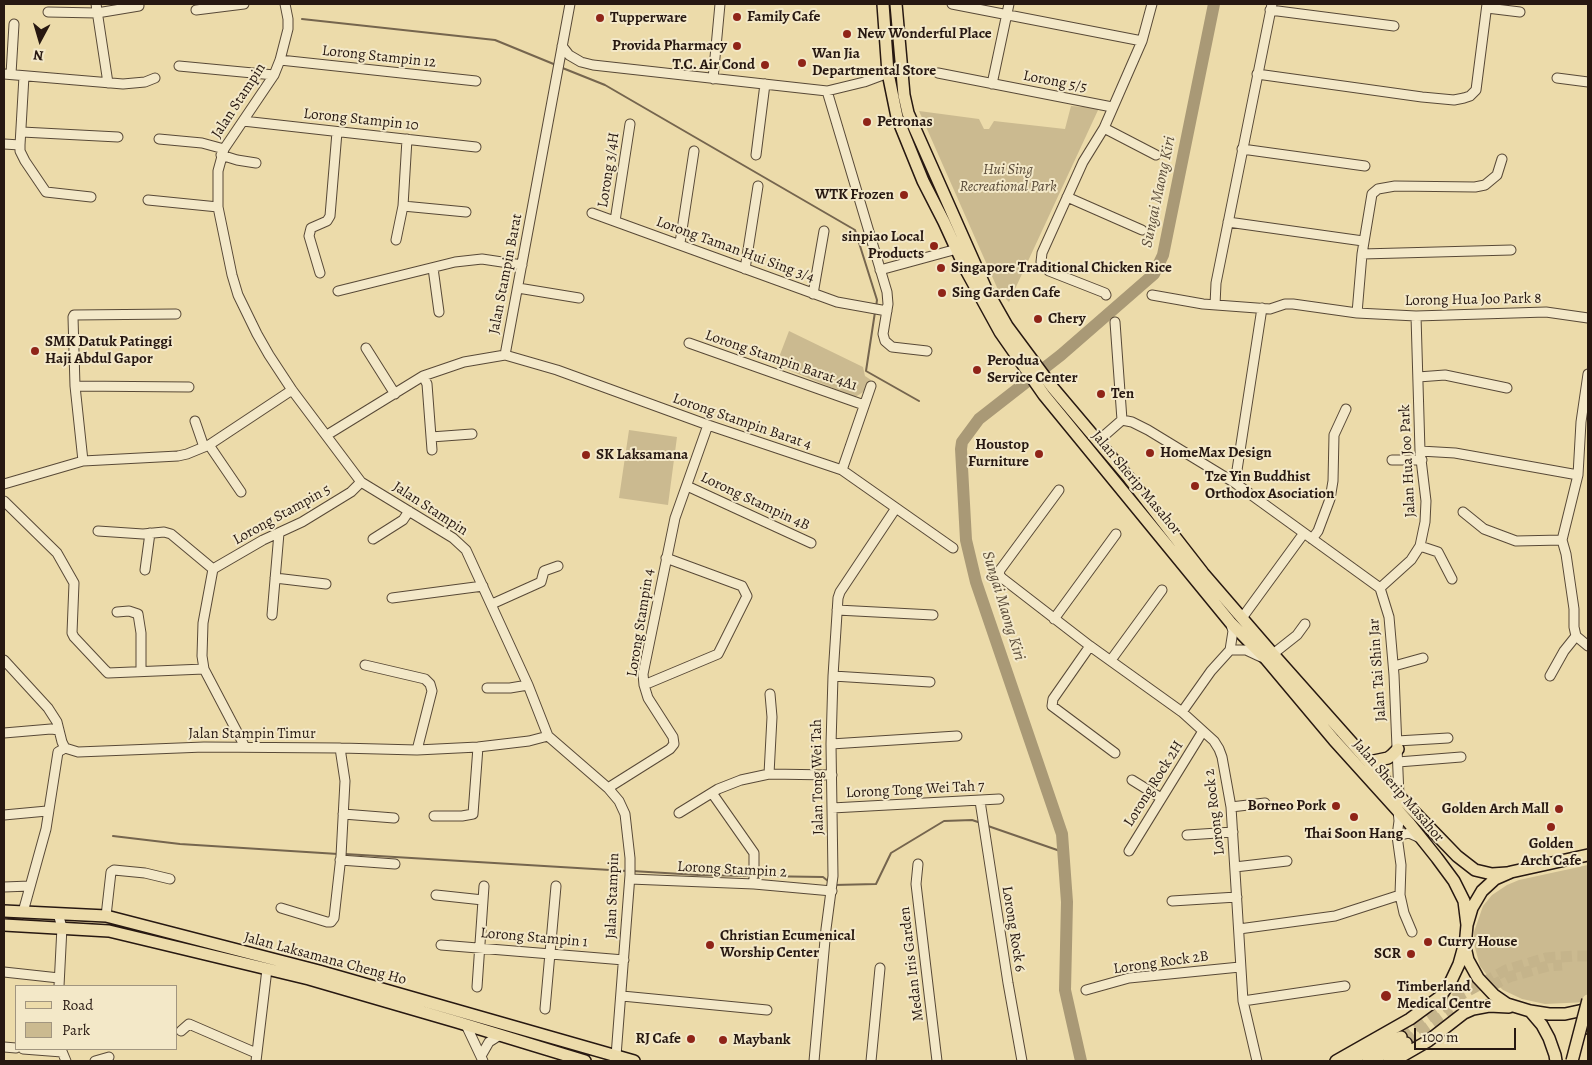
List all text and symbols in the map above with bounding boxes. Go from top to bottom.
place label: Family Cafe [747,8,820,26]
place label: Tupperware [610,9,687,27]
marker: Family Cafe [731,11,743,23]
marker: Tupperware [594,12,606,24]
north arrow [15,15,65,65]
place label: New Wonderful Place [857,25,992,43]
marker: New Wonderful Place [841,28,853,40]
place label: Provida Pharmacy [612,37,727,55]
marker: Provida Pharmacy [731,40,743,52]
street label: Lorong Stampin 12 [321,42,437,72]
text: N [32,45,44,65]
place label: Wan Jia Departmental Store [812,45,936,80]
place label: T.C. Air Cond [673,56,755,74]
marker: Wan Jia Departmental Store [796,57,808,69]
marker: T.C. Air Cond [759,59,771,71]
street label: Jalan Stampin [208,60,270,142]
street label: Lorong 5/5 [1022,67,1088,97]
street label: Lorong Stampin 10 [303,105,419,135]
place label: Petronas [877,113,933,131]
marker: Petronas [861,116,873,128]
street label: Lorong 3/4H [594,131,624,209]
water label: Sungai Maong Kiri [1138,135,1180,249]
park label: Hui Sing Recreational Park [959,161,1057,196]
place label: WTK Frozen [815,186,894,204]
marker: WTK Frozen [898,189,910,201]
street label: Jalan Stampin Barat [485,212,527,336]
street label: Lorong Taman Hui Sing 3/4 [653,213,817,287]
place label: sinpiao Local Products [842,228,924,263]
marker: sinpiao Local Products [928,240,940,252]
place label: Singapore Traditional Chicken Rice [951,259,1172,277]
marker: Singapore Traditional Chicken Rice [935,262,947,274]
place label: Sing Garden Cafe [952,284,1060,302]
marker: Sing Garden Cafe [936,287,948,299]
street label: Lorong Hua Joo Park 8 [1404,290,1542,310]
place label: Chery [1048,310,1086,328]
marker: Chery [1032,313,1044,325]
street label: Lorong Stampin Barat 4A1 [703,326,859,396]
place label: SMK Datuk Patinggi Haji Abdul Gapor [45,333,172,368]
marker: SMK Datuk Patinggi Haji Abdul Gapor [29,345,41,357]
place label: Perodua Service Center [987,352,1078,387]
marker: Perodua Service Center [971,364,983,376]
place label: Ten [1111,385,1134,403]
marker: Ten [1095,388,1107,400]
street label: Lorong Stampin Barat 4 [670,390,814,454]
street label: Jalan Hua Joo Park [1396,404,1420,518]
street label: Jalan Sherip Masahor [1087,427,1185,539]
place label: Houstop Furniture [968,436,1029,471]
place label: HomeMax Design [1160,444,1272,462]
place label: SK Laksamana [596,446,688,464]
marker: HomeMax Design [1144,447,1156,459]
marker: Houstop Furniture [1033,448,1045,460]
marker: SK Laksamana [580,449,592,461]
place label: Tze Yin Buddhist Orthodox Asociation [1205,468,1335,503]
street label: Lorong Stampin 4B [698,469,812,535]
street label: Jalan Stampin [389,478,471,540]
marker: Tze Yin Buddhist Orthodox Asociation [1189,480,1201,492]
street label: Lorong Stampin 5 [230,481,334,549]
water label: Sungai Maong Kiri [977,549,1029,663]
street label: Lorong Stampin 4 [624,568,658,678]
street label: Jalan Tai Shin Jar [1365,618,1391,722]
street label: Jalan Tong Wei Tah [808,719,828,835]
street label: Jalan Stampin Timur [188,725,316,743]
street label: Jalan Sherip Masahor [1348,736,1448,846]
street label: Lorong Rock 2H [1120,738,1188,830]
street label: Lorong Rock 2 [1201,768,1229,856]
street label: Lorong Tong Wei Tah 7 [845,777,985,803]
place label: Borneo Pork [1247,797,1326,815]
marker: Borneo Pork [1330,800,1342,812]
place label: Golden Arch Mall [1442,800,1549,818]
marker: Golden Arch Mall [1553,803,1565,815]
marker: Thai Soon Hang [1348,811,1360,823]
marker: Golden Arch Cafe [1545,821,1557,833]
place label: Thai Soon Hang [1305,825,1403,843]
place label: Golden Arch Cafe [1521,835,1581,870]
street label: Jalan Stampin [603,853,623,939]
street label: Lorong Stampin 2 [677,858,787,882]
street label: Lorong Rock 6 [997,885,1029,973]
street label: Medan Iris Garden [896,906,928,1022]
street label: Lorong Stampin 1 [480,924,588,952]
place label: Christian Ecumenical Worship Center [720,927,855,962]
street label: Jalan Laksamana Cheng Ho [242,929,408,989]
place label: Curry House [1438,933,1517,951]
marker: Curry House [1422,936,1434,948]
marker: Christian Ecumenical Worship Center [704,939,716,951]
place label: SCR [1374,945,1401,963]
street label: Lorong Rock 2B [1112,947,1210,979]
marker: SCR [1405,948,1417,960]
place label: Timberland Medical Centre [1397,978,1491,1013]
legend [15,985,178,1050]
marker: Timberland Medical Centre [1379,989,1393,1003]
text: Road [62,995,93,1015]
scale bar [1417,1018,1520,1050]
text: Park [62,1020,90,1040]
text: 100 m [1422,1027,1459,1047]
place label: RJ Cafe [635,1030,681,1048]
place label: Maybank [733,1031,791,1049]
marker: RJ Cafe [685,1033,697,1045]
marker: Maybank [717,1034,729,1046]

